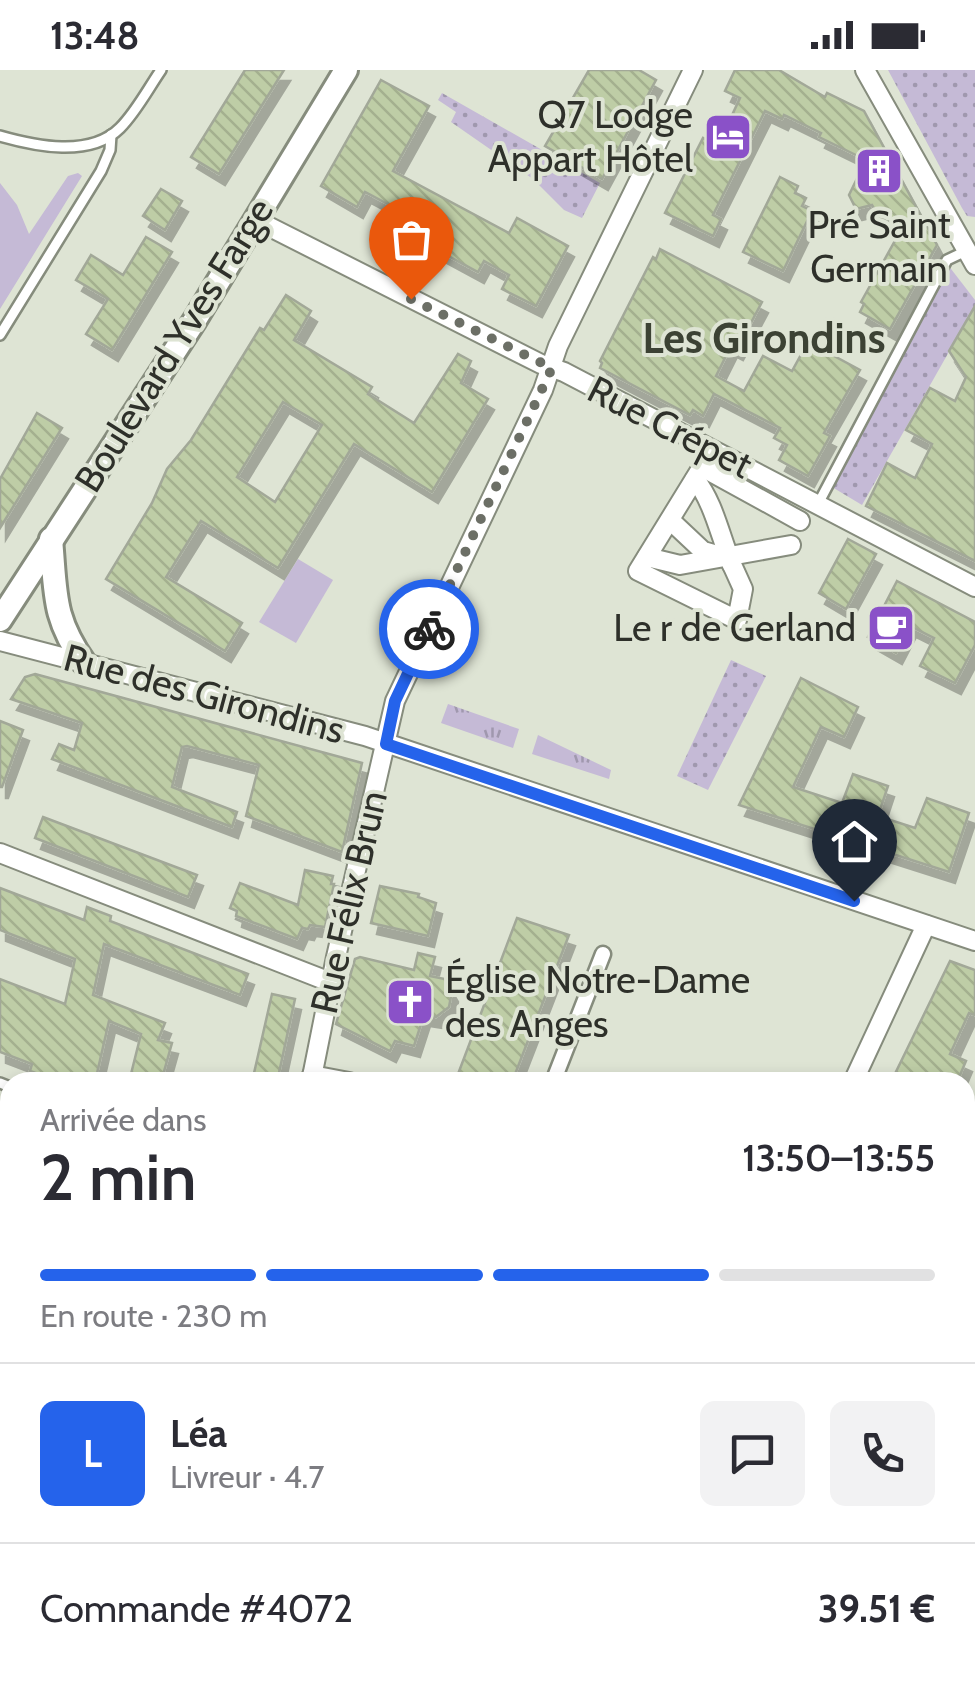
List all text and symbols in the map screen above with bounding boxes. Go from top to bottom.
text: 13:48 [50,12,140,59]
place label: Q7 Lodge Appart Hôtel [488,91,693,182]
hotel icon: Q7 Lodge Appart Hôtel [702,111,754,163]
building icon: Pré Saint Germain [853,145,905,197]
street label: Boulevard Yves Farge [64,189,283,500]
pin [369,197,454,300]
place label: Pré Saint Germain [807,201,951,292]
icon: bag [384,212,439,267]
district label: Les Girondins [643,312,885,364]
street label: Rue Crépet [580,365,760,488]
courier [379,579,479,679]
icon: bike [402,602,457,657]
cafe icon: Le r de Gerland [865,602,917,654]
place label: Le r de Gerland [613,604,856,651]
street label: Rue des Girondins [59,634,349,754]
street label: Rue Félix Brun [300,786,397,1018]
pin [812,799,897,902]
icon: home [827,814,882,869]
place label: Église Notre-Dame des Anges [445,956,750,1047]
church icon: Église Notre-Dame des Anges [384,976,436,1028]
text: Arrivée dans [40,1100,206,1139]
text: 13:50–13:55 [742,1134,935,1181]
text: 2 min [40,1137,197,1216]
text: En route · 230 m [40,1296,267,1335]
button: chat [700,1401,805,1506]
button: phone [830,1401,935,1506]
text: Léa [170,1410,227,1457]
text: L [83,1430,102,1477]
text: Livreur · 4.7 [170,1457,324,1496]
text: Commande #4072 [40,1585,353,1632]
text: 39.51 € [818,1585,935,1632]

